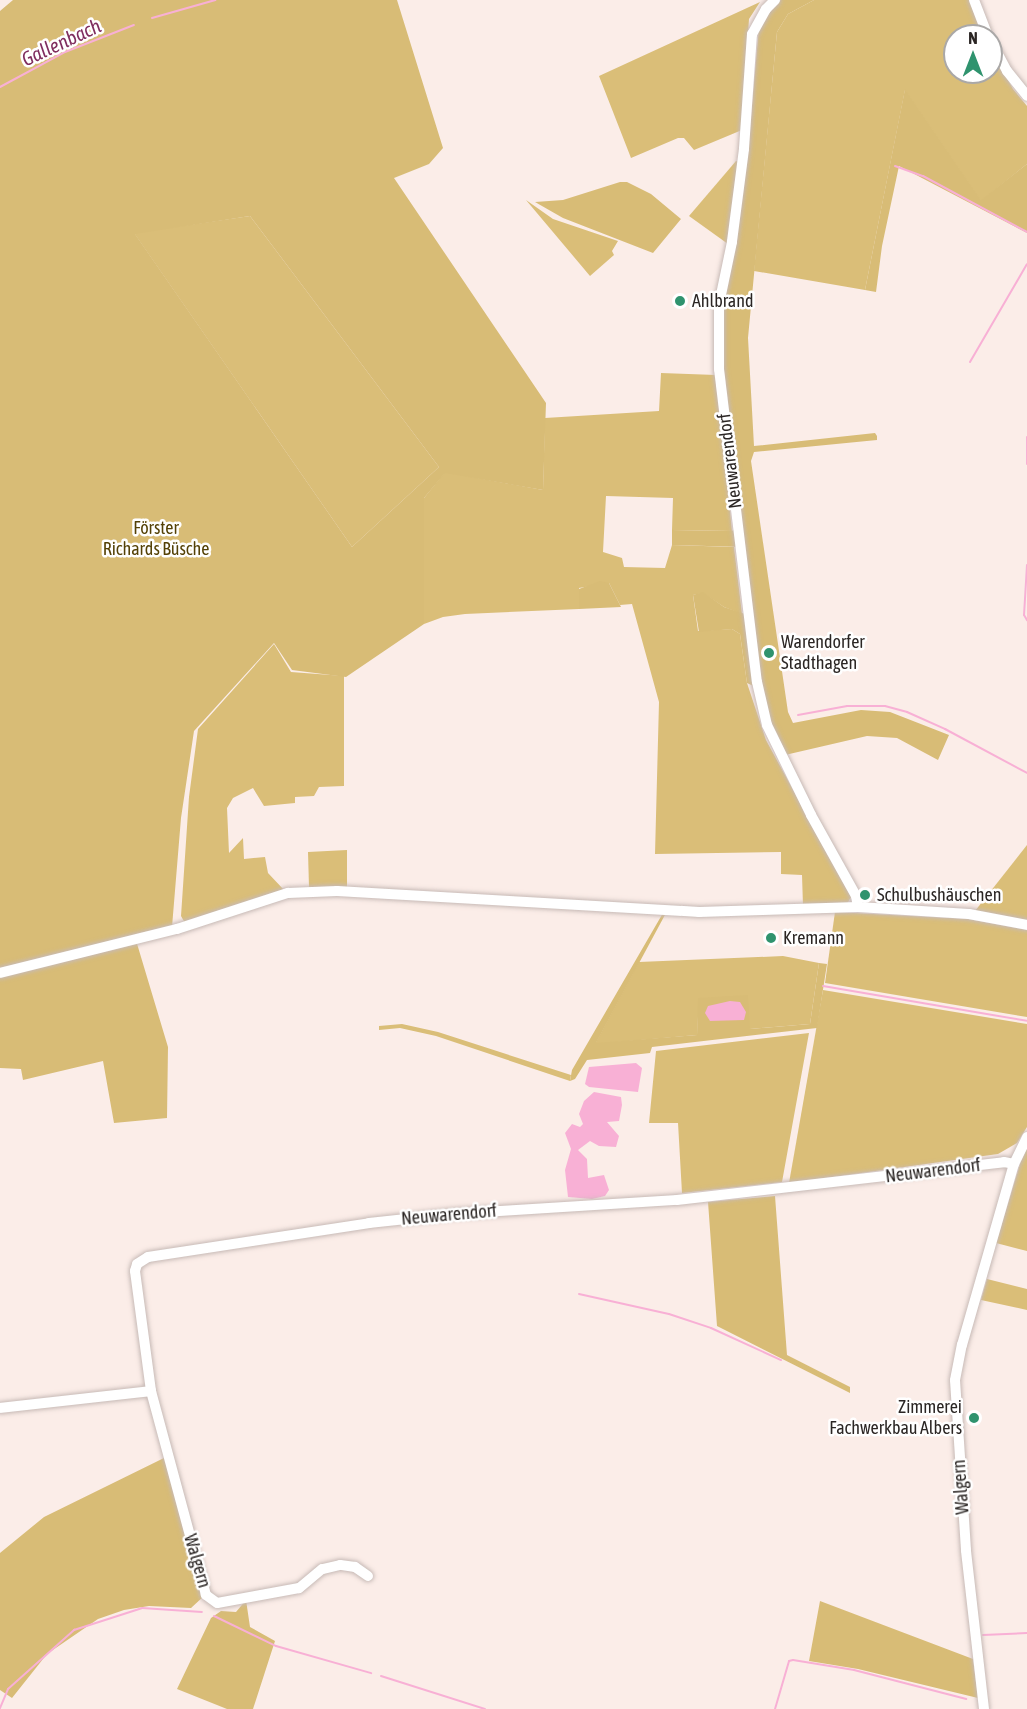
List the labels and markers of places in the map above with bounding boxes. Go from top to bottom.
place label: Ahlbrand [692,290,753,312]
marker: Ahlbrand [673,294,687,308]
place label: Warendorfer Stadthagen [781,632,865,674]
marker: Warendorfer Stadthagen [762,646,776,660]
place label: Schulbushäuschen [877,884,1001,906]
marker: Schulbushäuschen [858,888,872,902]
place label: Kremann [783,927,844,949]
marker: Kremann [764,931,778,945]
place label: Zimmerei Fachwerkbau Albers [829,1397,962,1440]
marker: Zimmerei Fachwerkbau Albers [967,1411,981,1425]

